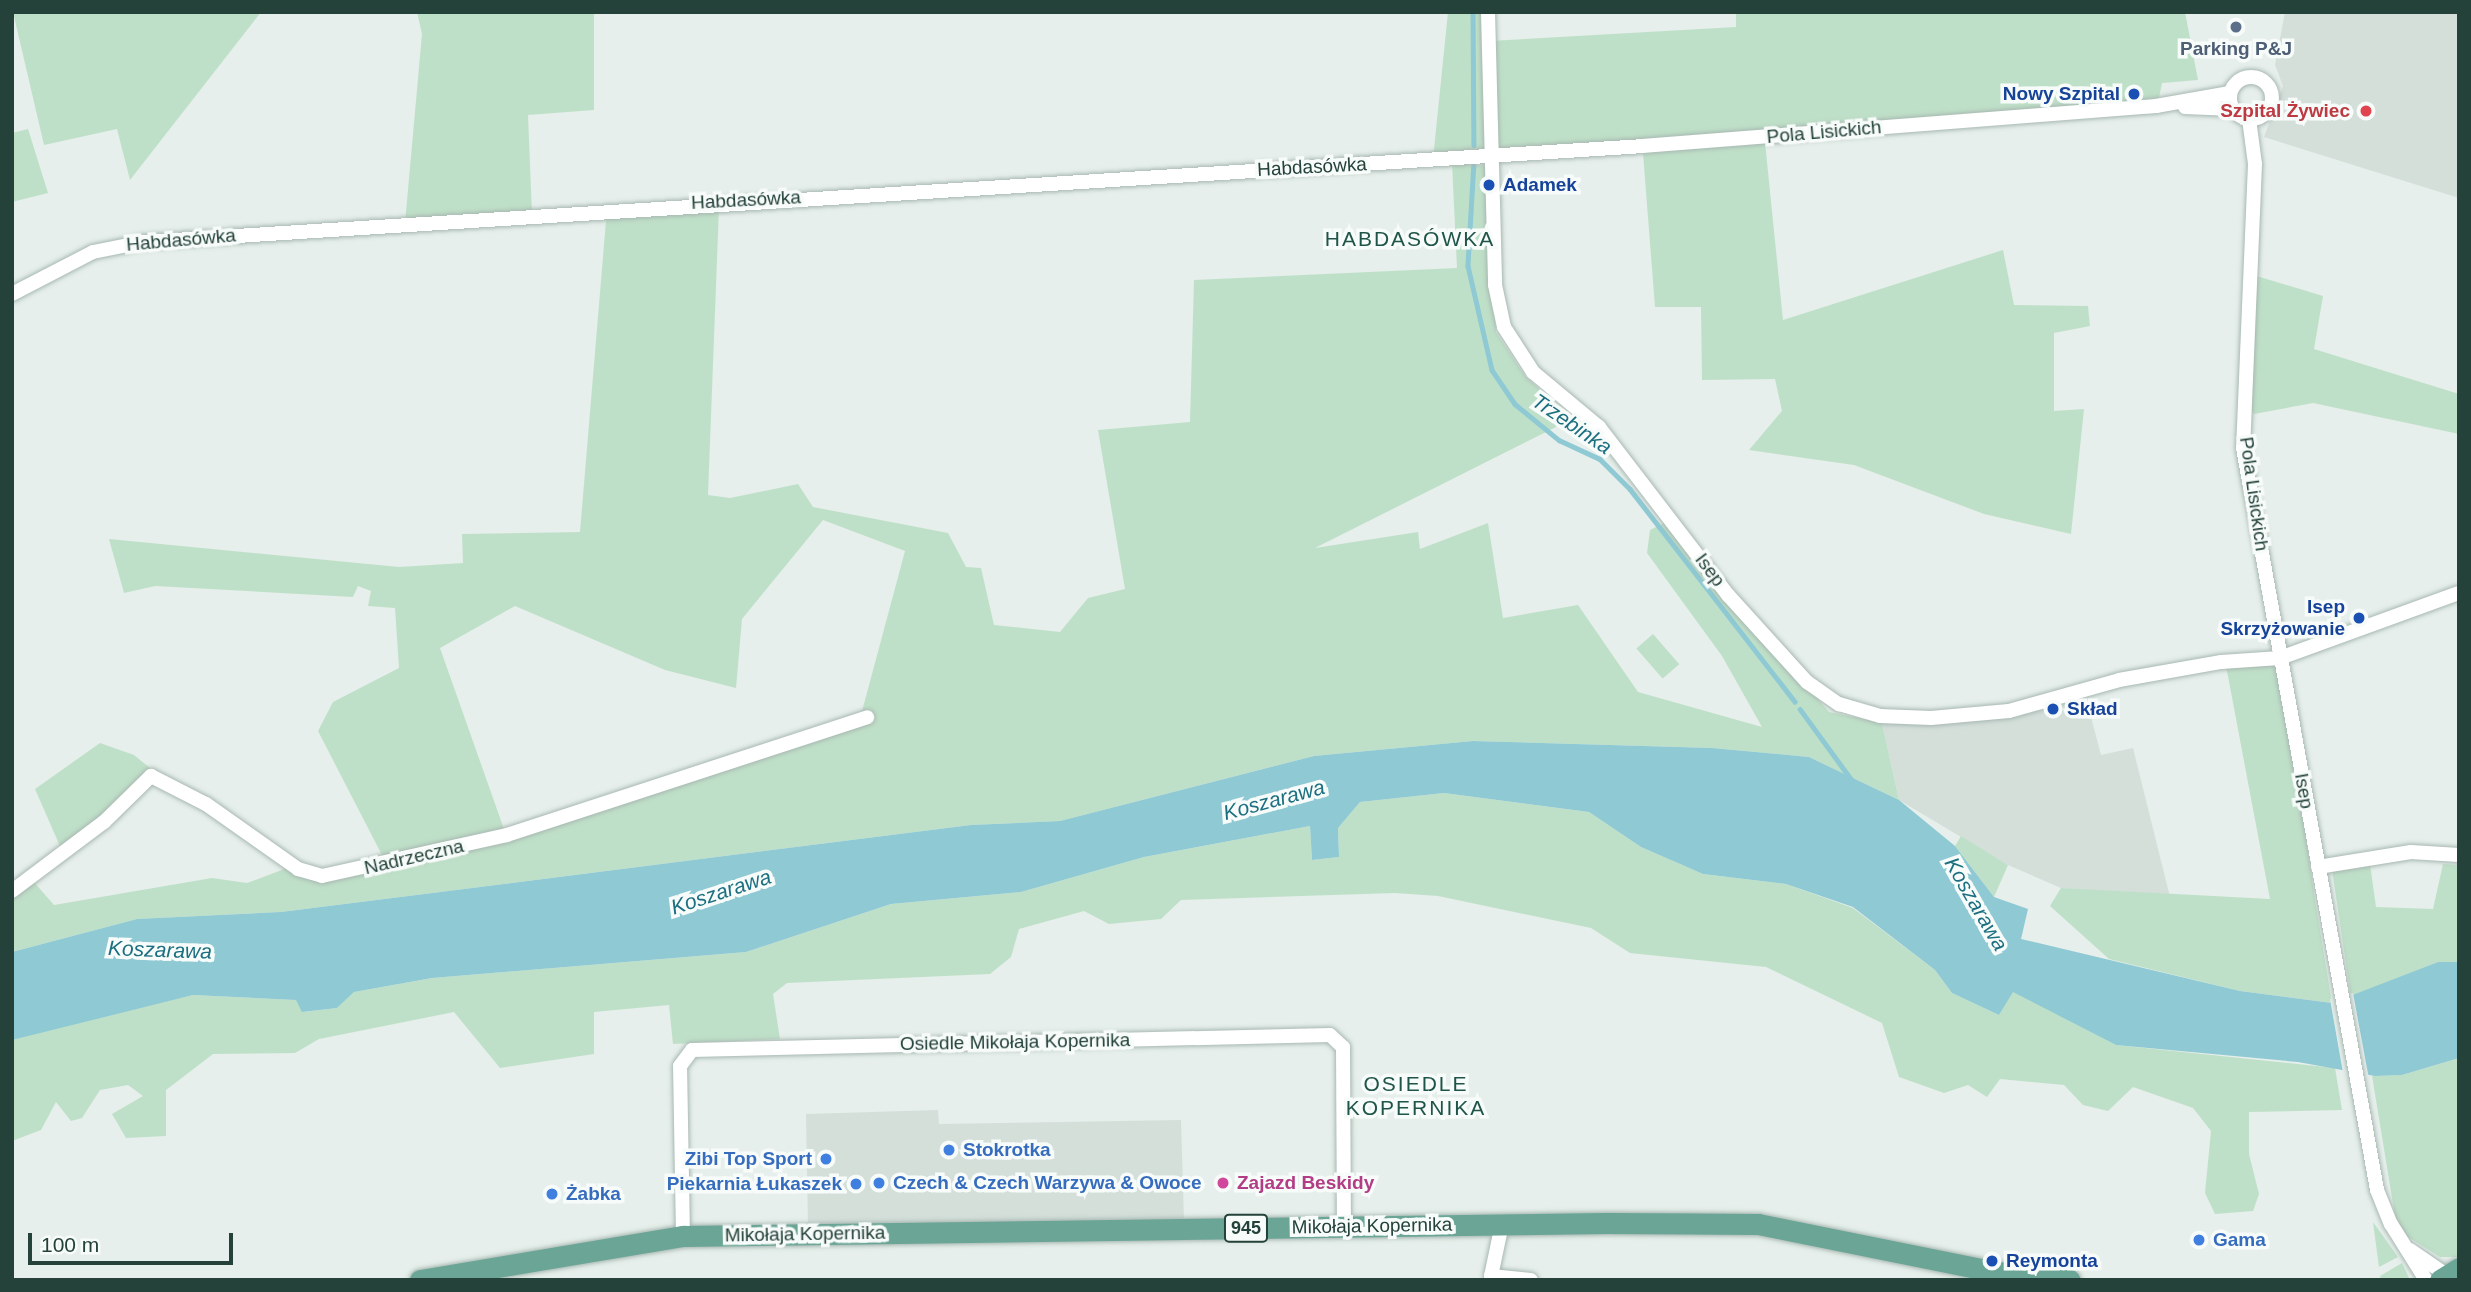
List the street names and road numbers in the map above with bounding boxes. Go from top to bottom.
street label: Pola Lisickich [1766,116,1882,148]
street label: Habdasówka [1257,153,1367,181]
street label: Habdasówka [691,186,801,214]
street label: Habdasówka [125,224,237,256]
street label: Pola Lisickich [2235,435,2273,553]
street label: Isep [1690,549,1730,591]
street label: Isep [2290,771,2318,811]
street label: Nadrzeczna [362,834,466,880]
street label: Osiedle Mikołaja Kopernika [900,1029,1130,1055]
road number: 945 [1223,1213,1269,1242]
street label: Mikołaja Kopernika [1292,1213,1452,1239]
street label: Mikołaja Kopernika [725,1221,885,1247]

